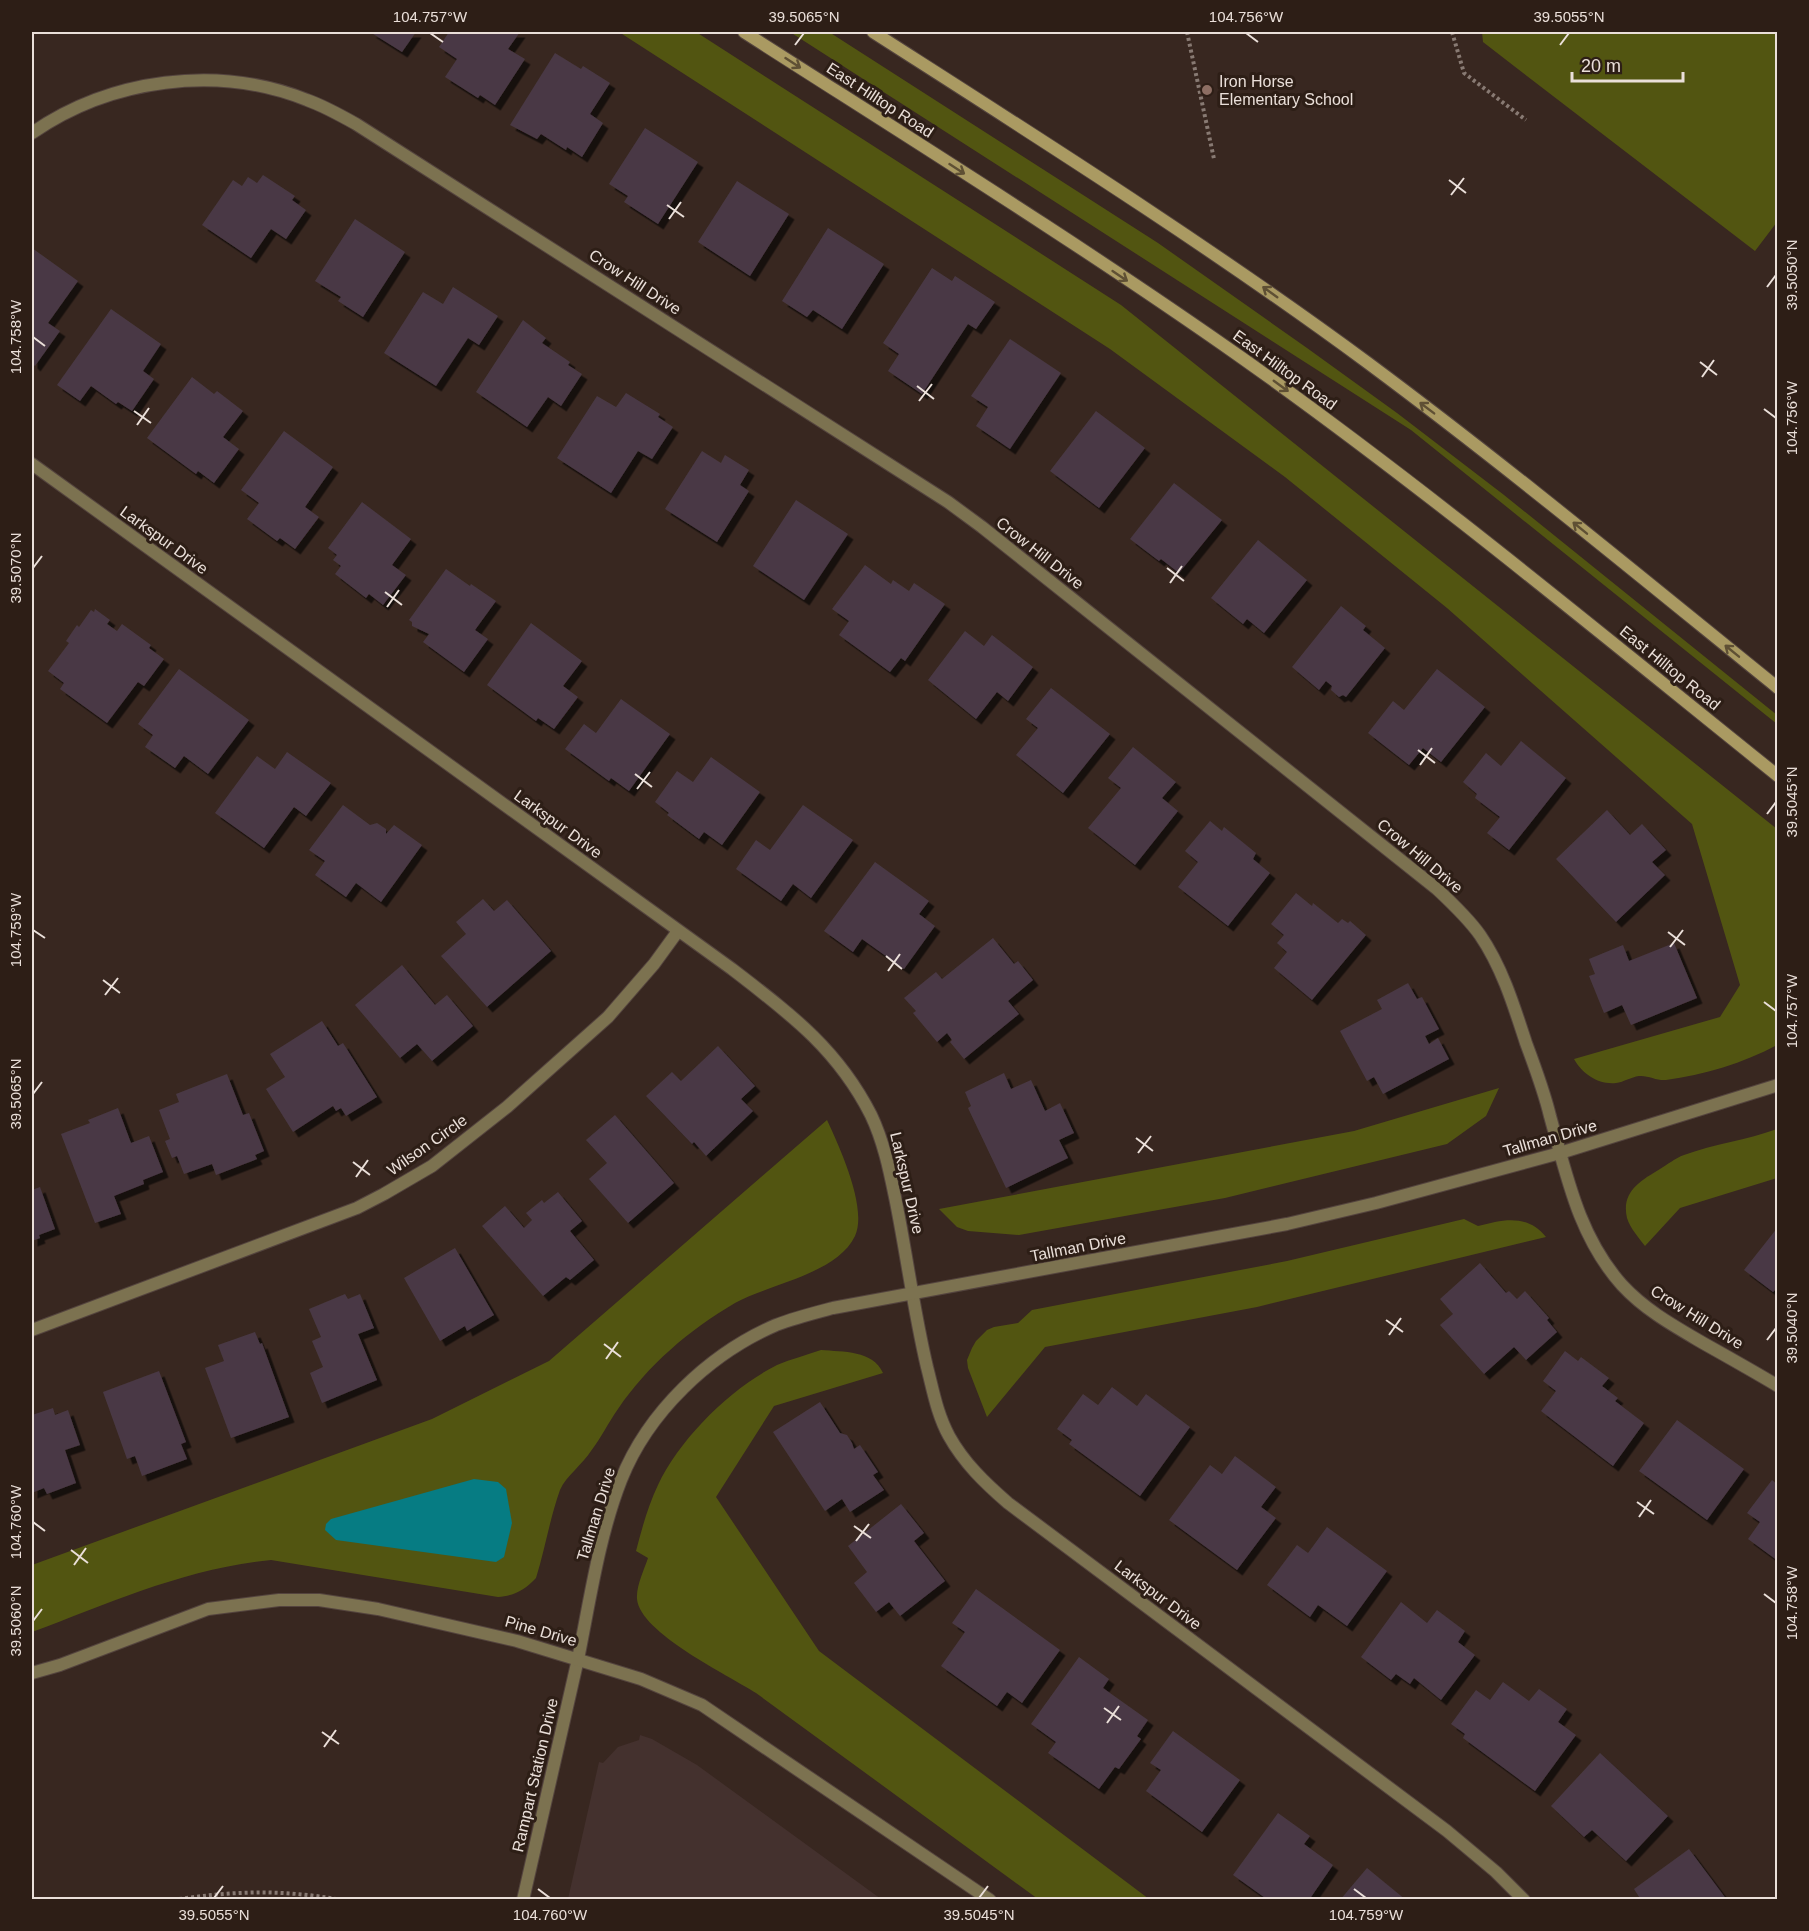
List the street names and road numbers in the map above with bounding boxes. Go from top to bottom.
street label: East Hilltop Road [824,59,936,141]
street label: Crow Hill Drive [586,246,684,318]
street label: East Hilltop Road [1230,327,1340,413]
street label: Larkspur Drive [117,503,211,578]
street label: Crow Hill Drive [993,514,1087,592]
street label: East Hilltop Road [1617,622,1723,714]
street label: Larkspur Drive [511,787,605,862]
street label: Crow Hill Drive [1374,815,1466,897]
street label: Wilson Circle [384,1111,470,1179]
street label: Tallman Drive [1501,1116,1599,1160]
street label: Larkspur Drive [887,1130,927,1236]
street label: Tallman Drive [1029,1229,1127,1265]
street label: Crow Hill Drive [1648,1282,1746,1352]
street label: Tallman Drive [574,1465,618,1563]
street label: Larkspur Drive [1111,1557,1205,1633]
street label: Pine Drive [503,1613,579,1649]
street label: Rampart Station Drive [509,1696,561,1854]

